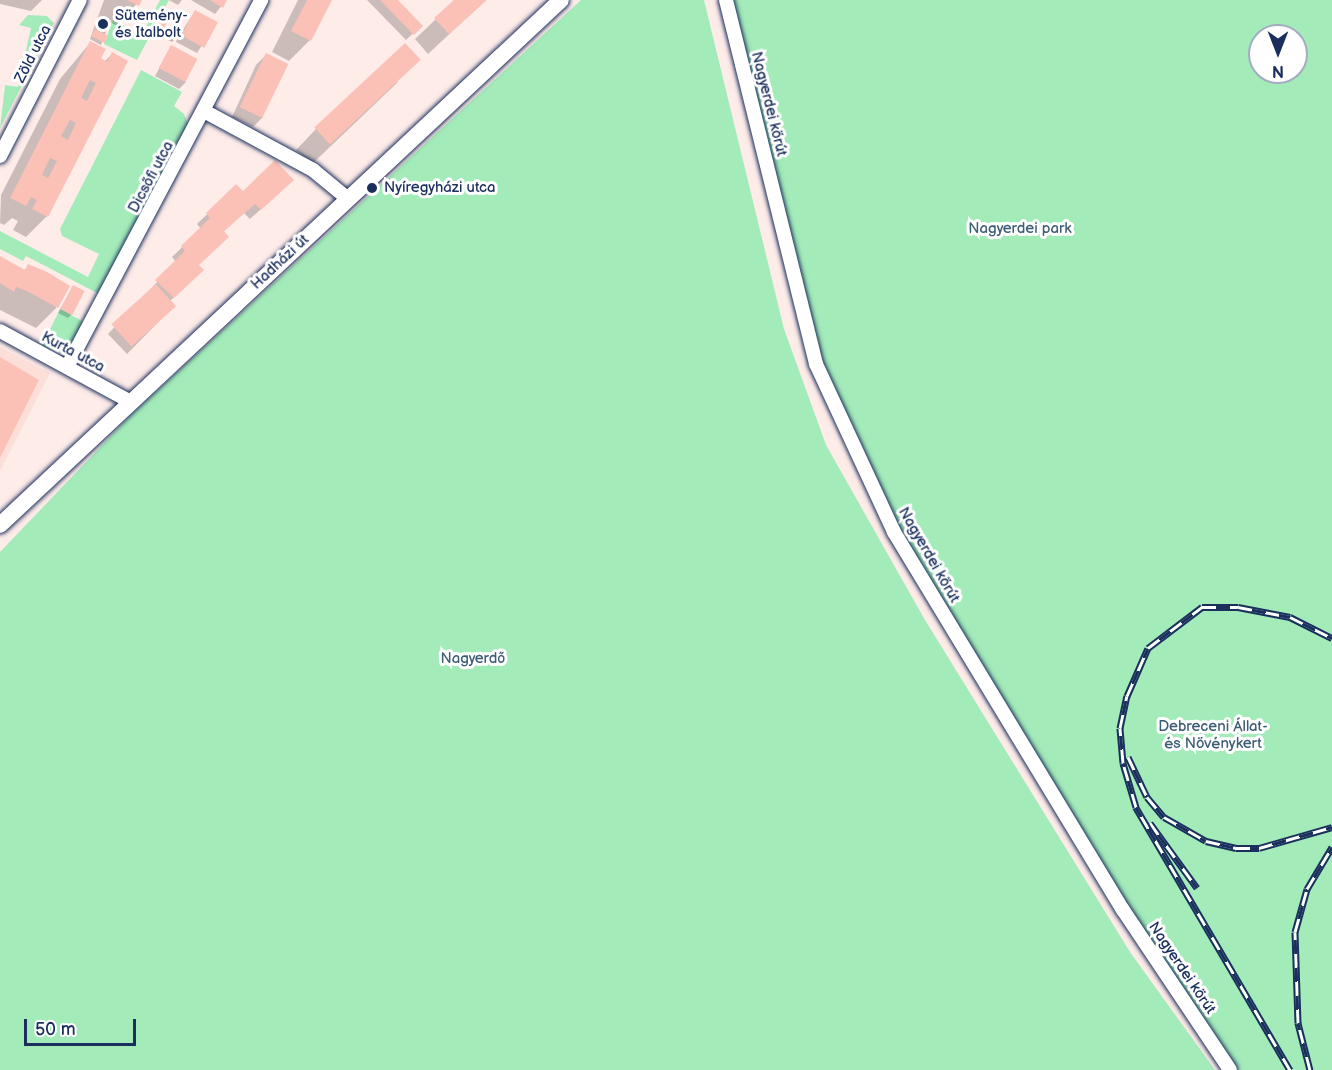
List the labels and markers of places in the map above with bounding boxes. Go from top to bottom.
place label: Sütemény- és Italbolt [115,6,188,41]
marker: Sütemény- és Italbolt [96,17,110,31]
place label: Nyíregyházi utca [384,179,496,197]
marker: Nyíregyházi utca [365,181,379,195]

